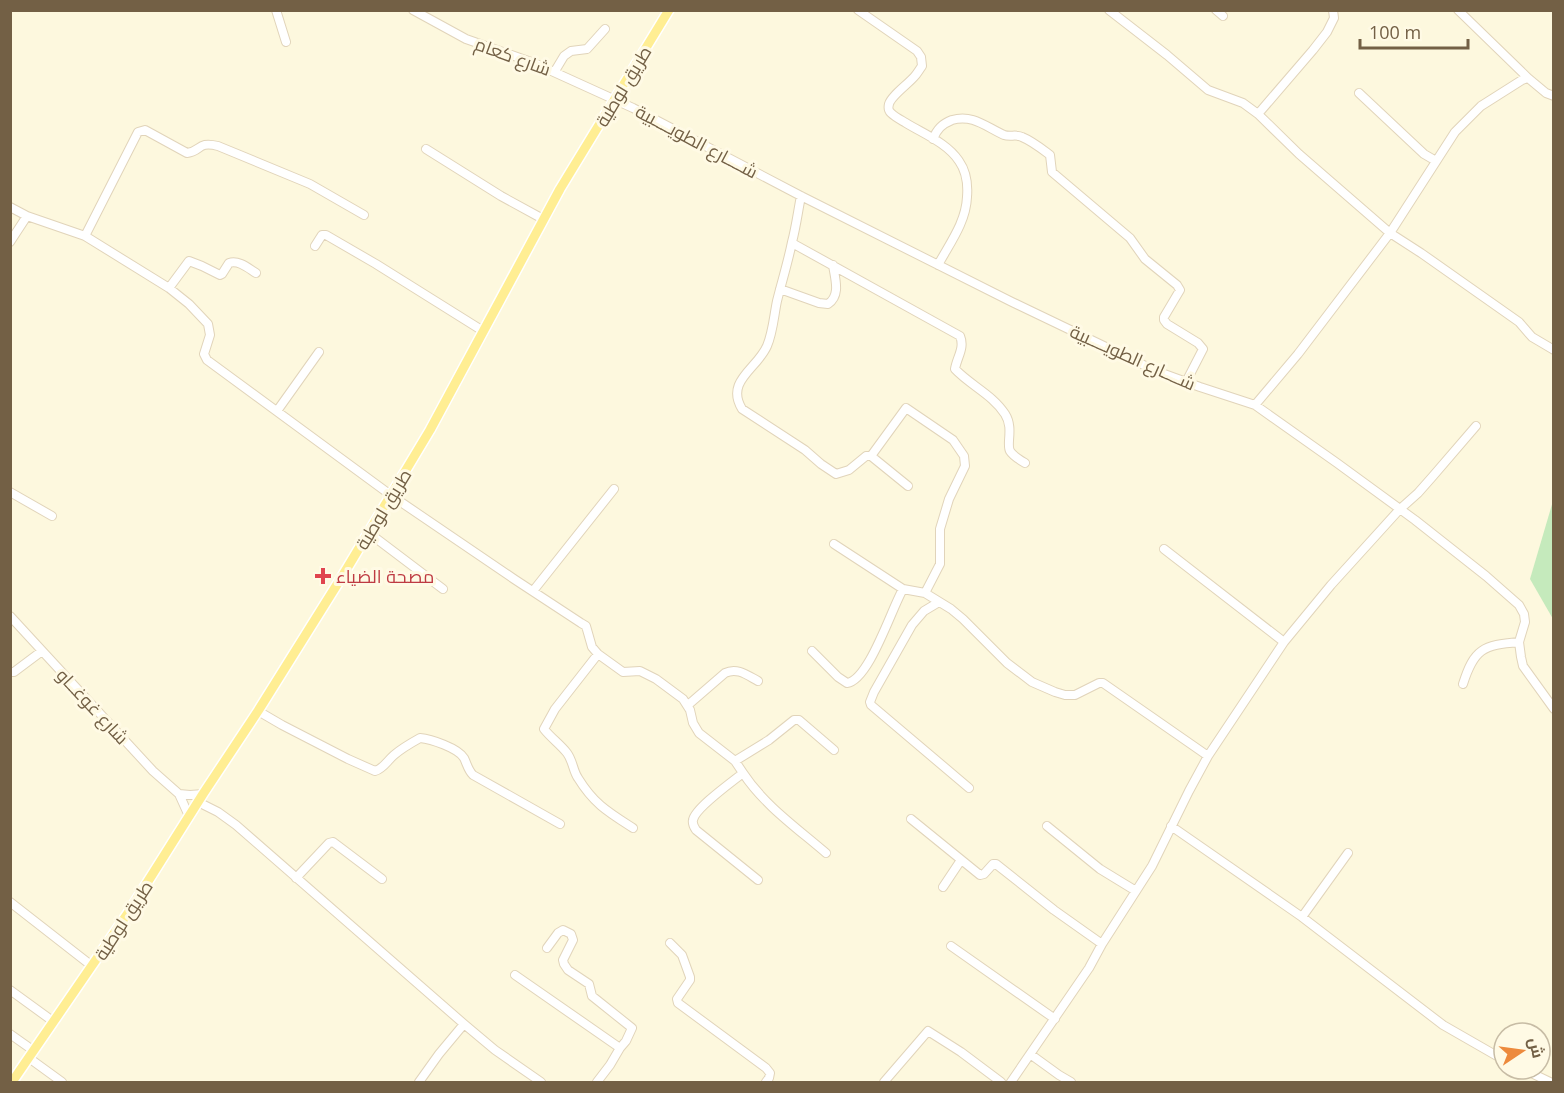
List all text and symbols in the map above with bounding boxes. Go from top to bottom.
scale bar [1360,12,1468,50]
text: 100 m [1369,20,1421,44]
street label: شارع كعام [472,31,554,82]
street label: طريق لوطية [589,41,657,131]
street label: شــــارع الطويــــبية [631,99,762,184]
street label: شــــارع الطويــــبية [1066,319,1200,396]
street label: طريق لوطية [349,464,417,554]
place label: مصحة الضياء [336,564,434,588]
marker: مصحة الضياء [314,567,332,585]
street label: شارع غوغــاو [51,663,134,750]
street label: طريق لوطية [88,876,158,965]
north arrow [1492,1021,1552,1081]
text: ش [1524,1035,1550,1060]

